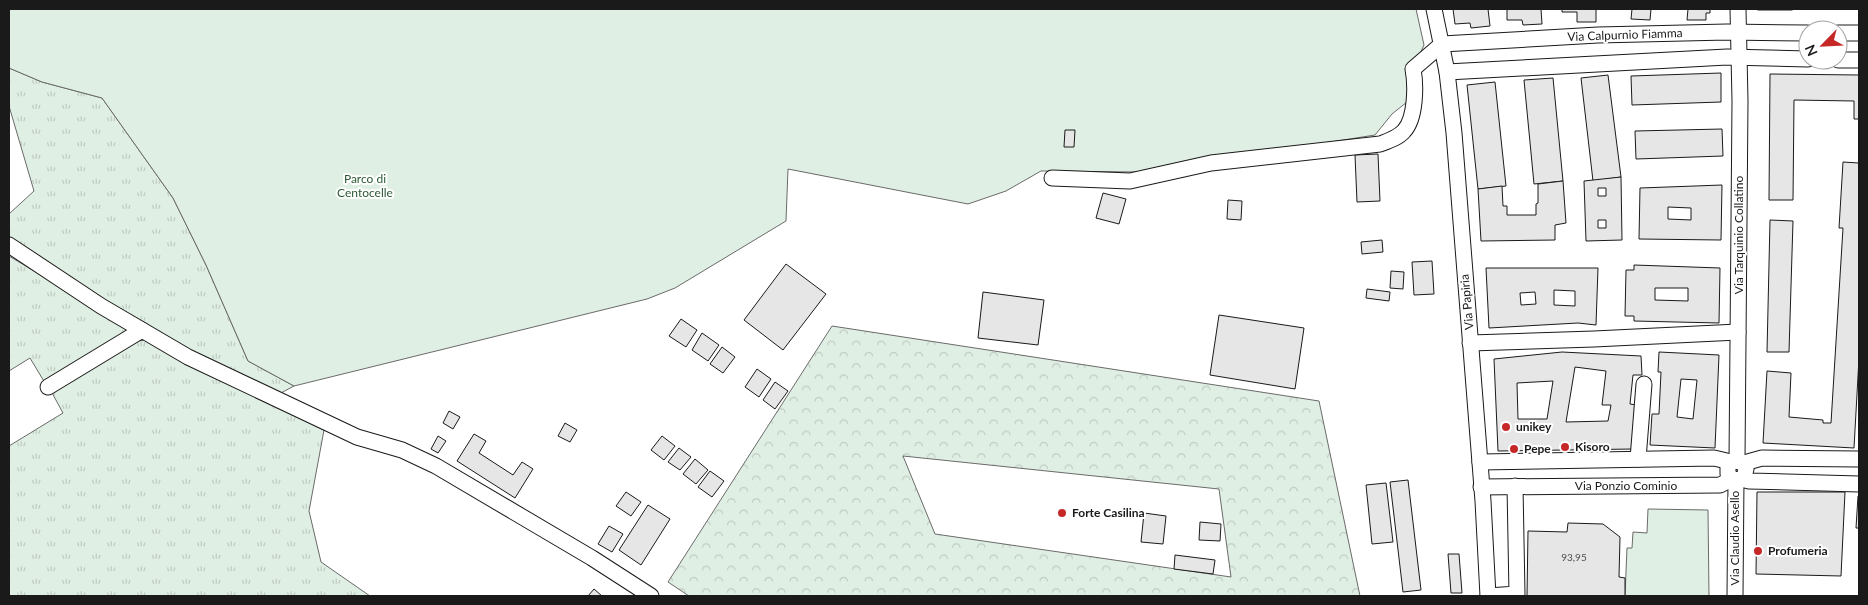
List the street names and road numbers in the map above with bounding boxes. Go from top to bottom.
street label: Via Calpurnio Fiamma [1567,25,1683,44]
street label: Via Tarquinio Collatino [1731,176,1746,294]
street label: Via Papiria [1457,274,1476,331]
street label: Via Ponzio Cominio [1575,478,1677,493]
street label: Via Claudio Asello [1727,490,1742,585]

